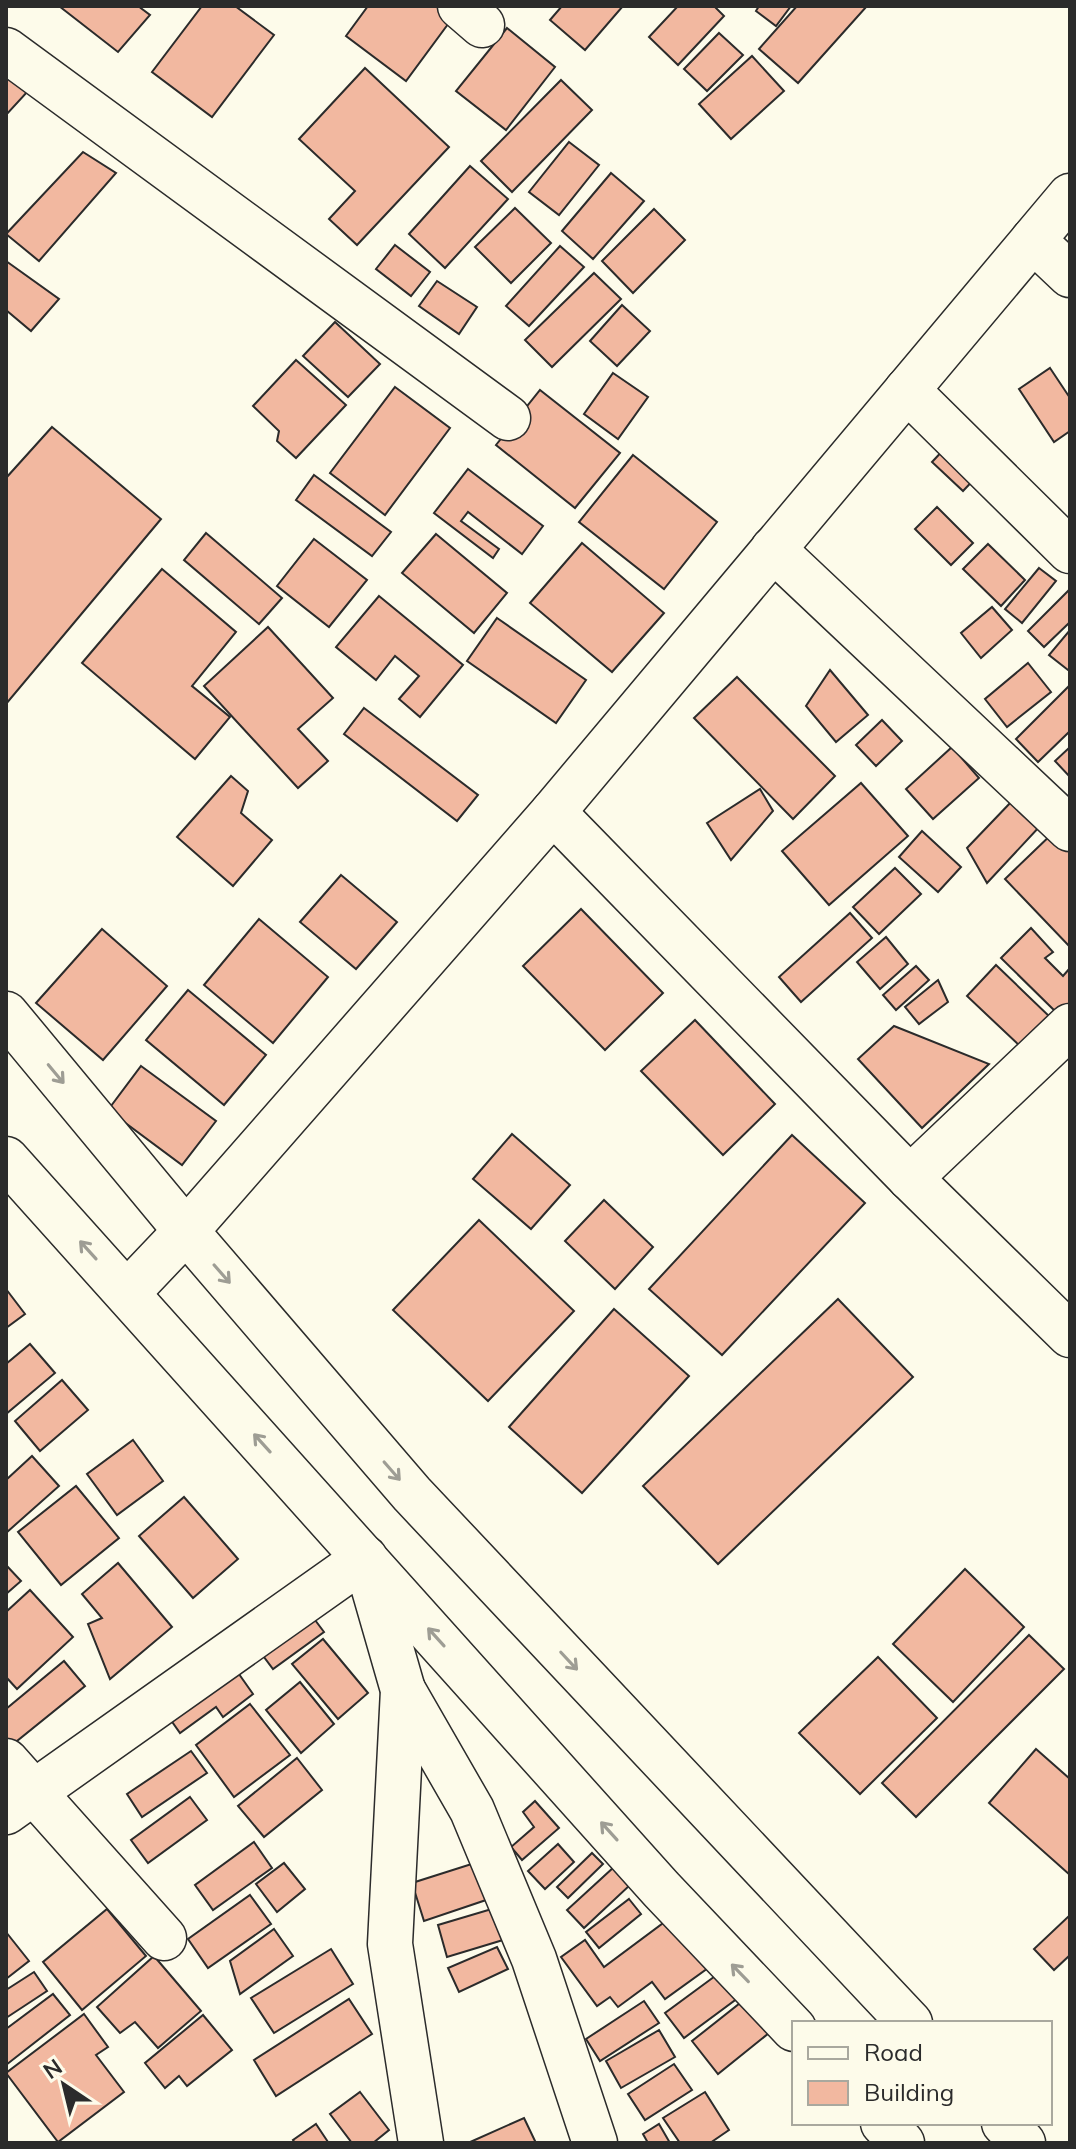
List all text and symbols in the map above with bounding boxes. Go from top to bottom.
one-way arrow [47,1063,65,1084]
one-way arrow [79,1241,97,1261]
one-way arrow [213,1263,231,1283]
one-way arrow [254,1434,272,1454]
one-way arrow [383,1460,401,1480]
one-way arrow [427,1628,445,1648]
one-way arrow [559,1651,578,1670]
one-way arrow [600,1821,619,1842]
one-way arrow [731,1963,750,1983]
legend [792,2021,1052,2125]
text: Road [864,2037,923,2067]
north arrow [24,2045,104,2125]
text: N [38,2052,67,2085]
text: Building [864,2077,954,2107]

